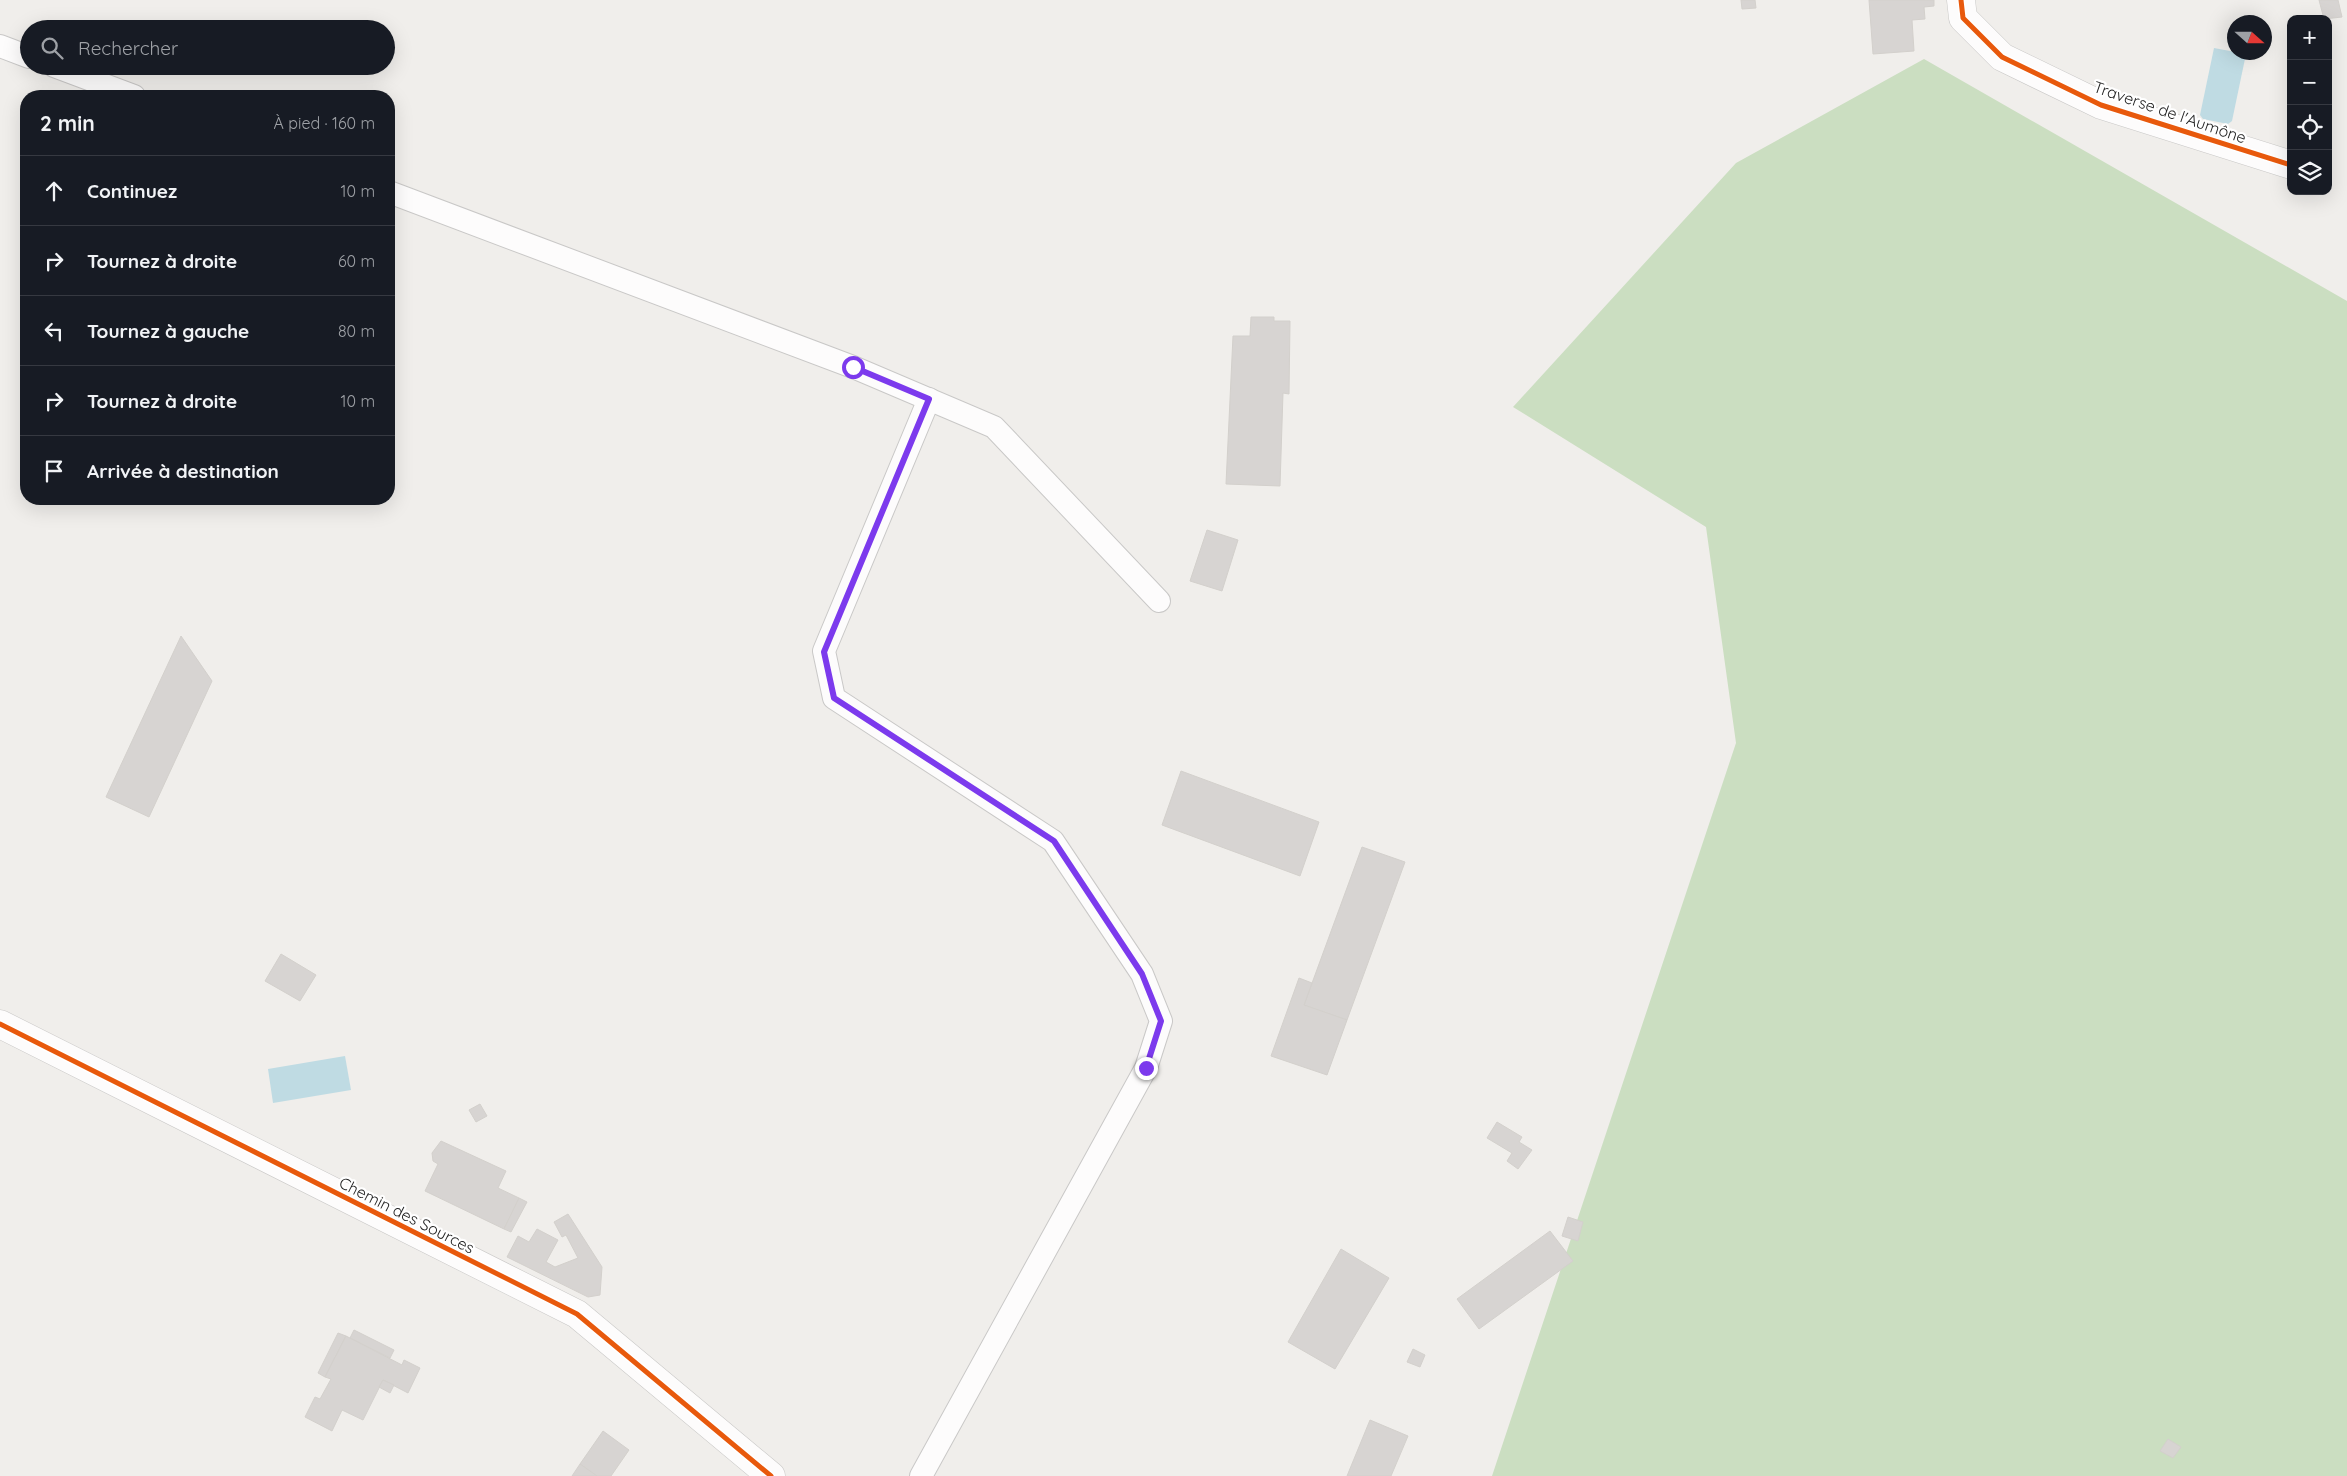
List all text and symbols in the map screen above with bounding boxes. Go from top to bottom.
north arrow [2227,15,2272,60]
map controls [2287,15,2332,195]
button: + [2287,15,2332,60]
search box [20,20,395,75]
icon: search [38,34,66,62]
text: Rechercher [78,36,178,60]
button: − [2287,60,2332,105]
street label: Traverse de l'Aumône [2091,76,2249,148]
button: locate [2287,105,2332,150]
text: 2 min [40,110,95,136]
text: À pied · 160 m [274,113,375,133]
button: layers [2287,150,2332,195]
icon: ahead [40,177,68,205]
text: Continuez [87,179,177,203]
text: 10 m [341,181,375,201]
icon: right [40,247,68,275]
text: Tournez à droite [87,249,237,273]
text: 60 m [338,251,375,271]
icon: left [40,317,68,345]
text: Tournez à gauche [87,319,249,343]
text: 80 m [338,321,375,341]
route start [842,356,865,379]
icon: right [40,387,68,415]
text: Tournez à droite [87,389,237,413]
text: 10 m [341,391,375,411]
icon: arrive [40,457,68,485]
text: Arrivée à destination [87,459,279,483]
route end [1135,1057,1158,1080]
street label: Chemin des Sources [336,1172,478,1258]

